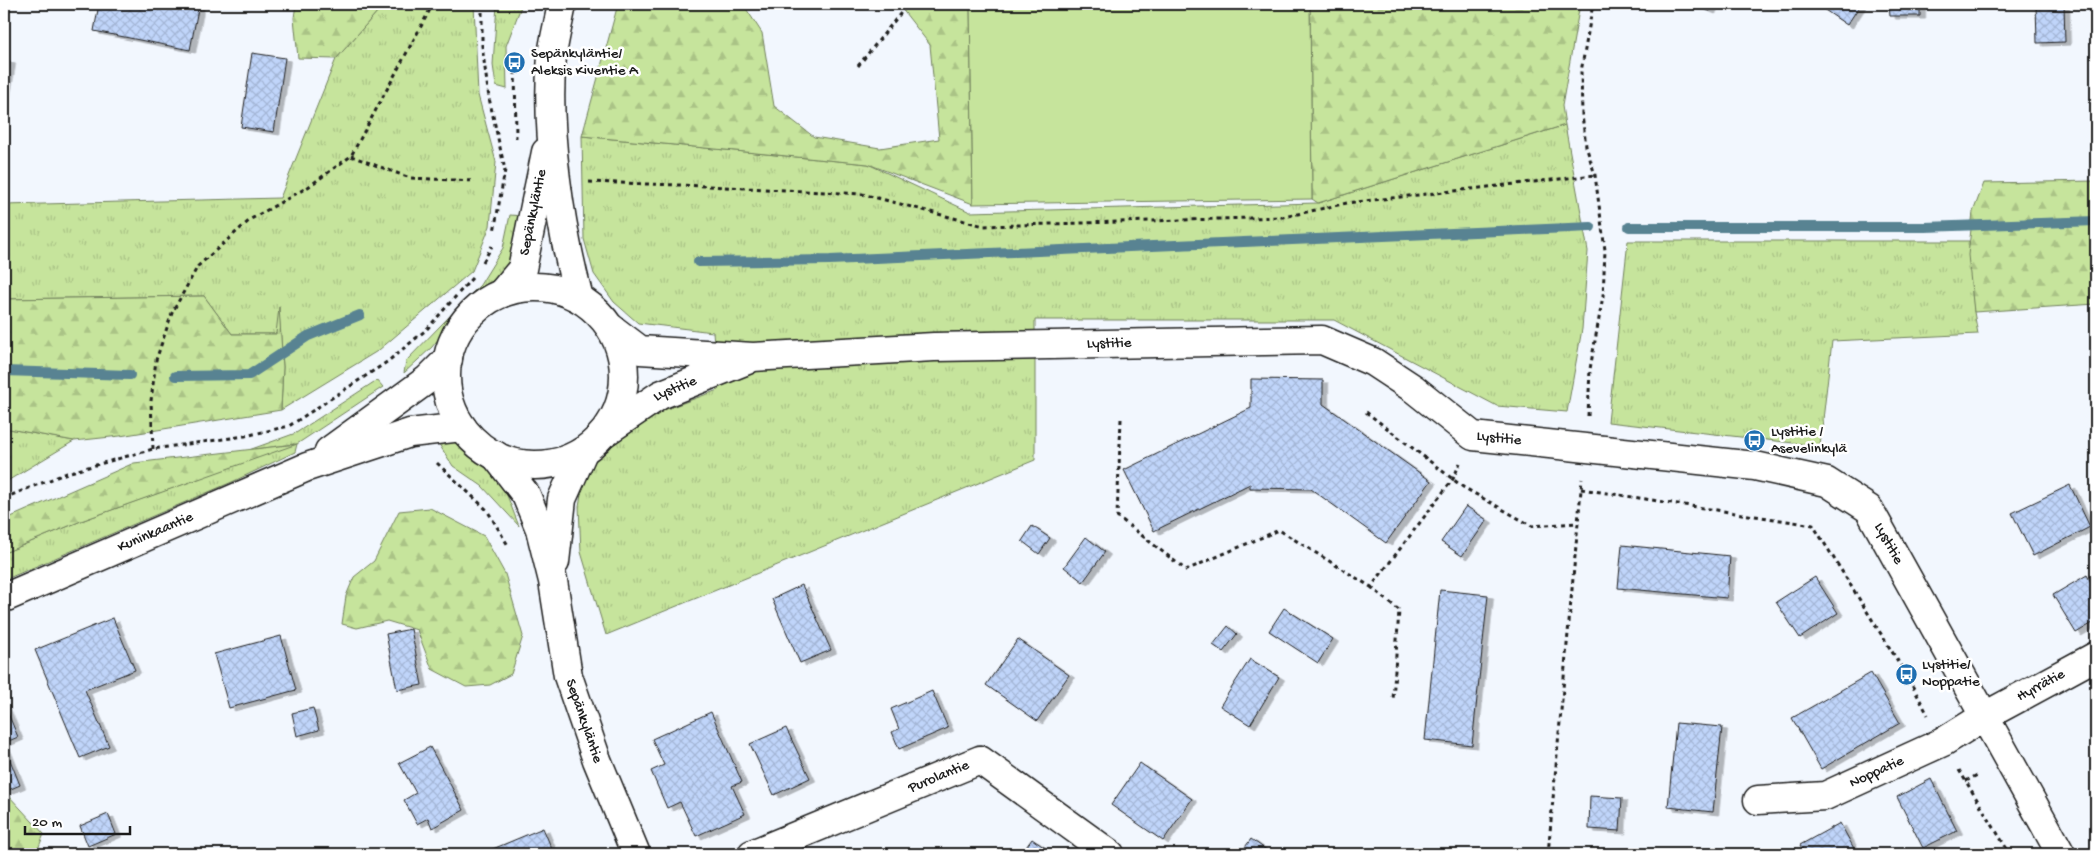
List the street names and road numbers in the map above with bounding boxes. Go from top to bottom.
street label: Sepänkyläntie [516,167,551,257]
street label: Lystitie [1086,334,1132,353]
street label: Lystitie [650,372,700,406]
street label: Lystitie [1476,427,1522,450]
street label: Kuninkaantie [115,508,196,557]
street label: Lystitie [1870,520,1907,568]
street label: Hyrrätie [2014,665,2068,706]
street label: Sepänkyläntie [561,677,606,766]
street label: Noppatie [1847,752,1907,793]
street label: Purolantie [905,756,972,798]

